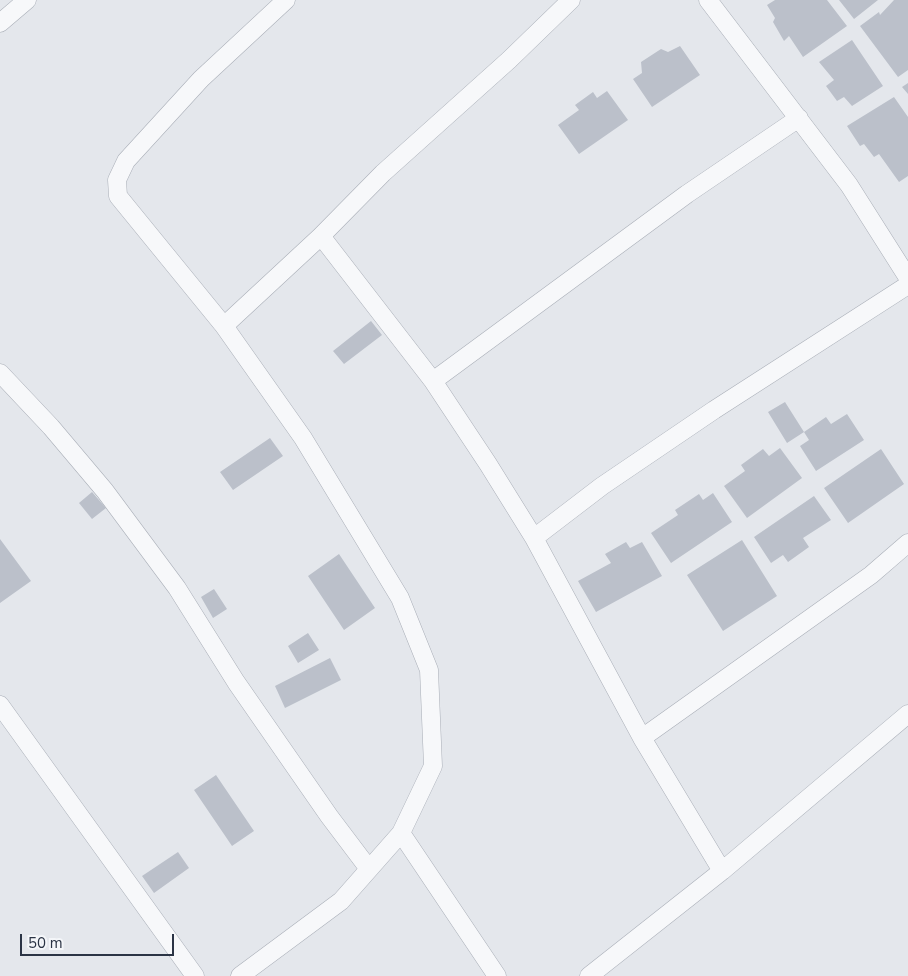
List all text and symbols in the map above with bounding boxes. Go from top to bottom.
scale bar [22,924,176,956]
text: 50 m [28,933,63,953]

